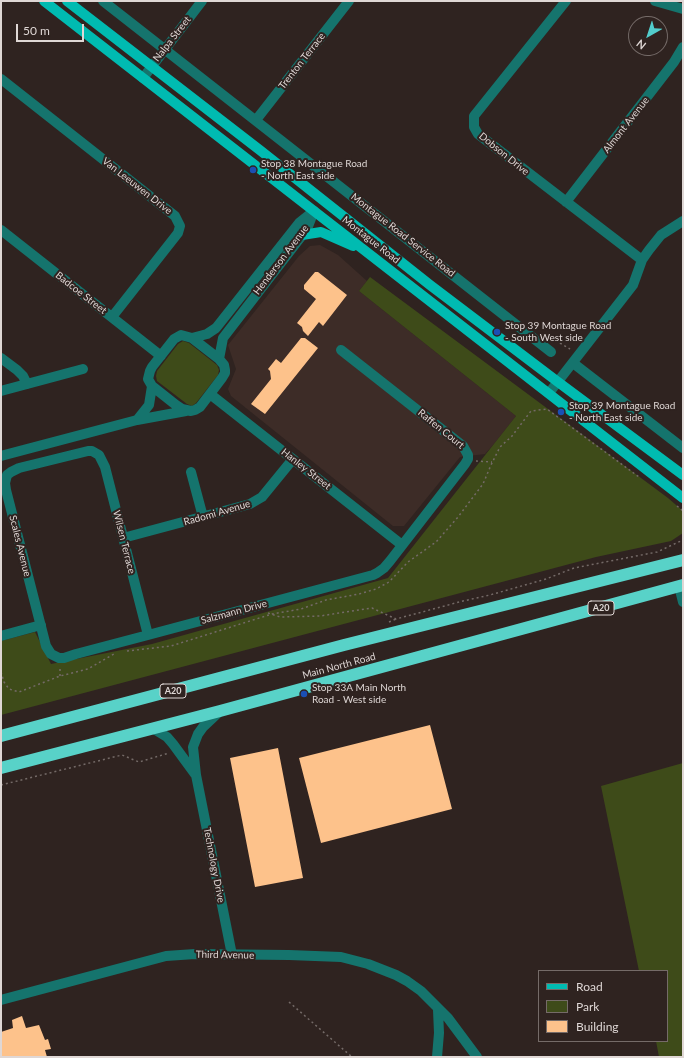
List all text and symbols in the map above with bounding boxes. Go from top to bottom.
street label: Nalpa Street [151,14,193,64]
scale bar [18,16,86,42]
north arrow [628,16,668,56]
text: 50 m [23,23,50,38]
street label: Trenton Terrace [276,30,328,92]
text: N [633,37,648,53]
street label: Almont Avenue [600,95,652,155]
street label: Dobson Drive [477,130,531,178]
street label: Van Leeuwen Drive [100,155,174,217]
place label: Stop 38 Montague Road - North East side [261,158,367,182]
marker: Stop 38 Montague Road - North East side [248,165,258,175]
street label: Montague Road Service Road [349,191,457,279]
street label: Montague Road [340,214,402,266]
street label: Henderson Avenue [251,223,311,297]
street label: Badcoe Street [53,269,109,317]
place label: Stop 39 Montague Road - South West side [505,320,611,344]
marker: Stop 39 Montague Road - South West side [492,327,502,337]
place label: Stop 39 Montague Road - North East side [569,400,675,424]
street label: Raffen Court [415,407,467,451]
marker: Stop 39 Montague Road - North East side [556,407,566,417]
street label: Hanley Street [279,446,333,492]
street label: Radomi Avenue [182,498,252,528]
street label: Wilsen Terrace [110,509,138,575]
street label: Scales Avenue [7,514,33,578]
street label: Salzmann Drive [200,597,268,627]
road number: A20 [588,601,614,615]
street label: Main North Road [301,650,377,682]
place label: Stop 33A Main North Road - West side [312,682,406,706]
road number: A20 [160,684,186,698]
marker: Stop 33A Main North Road - West side [299,689,309,699]
street label: Technology Drive [201,826,227,904]
street label: Third Avenue [196,948,254,962]
legend [538,970,668,1042]
text: Road [576,979,603,994]
text: Park [576,999,599,1014]
text: Building [576,1019,619,1034]

